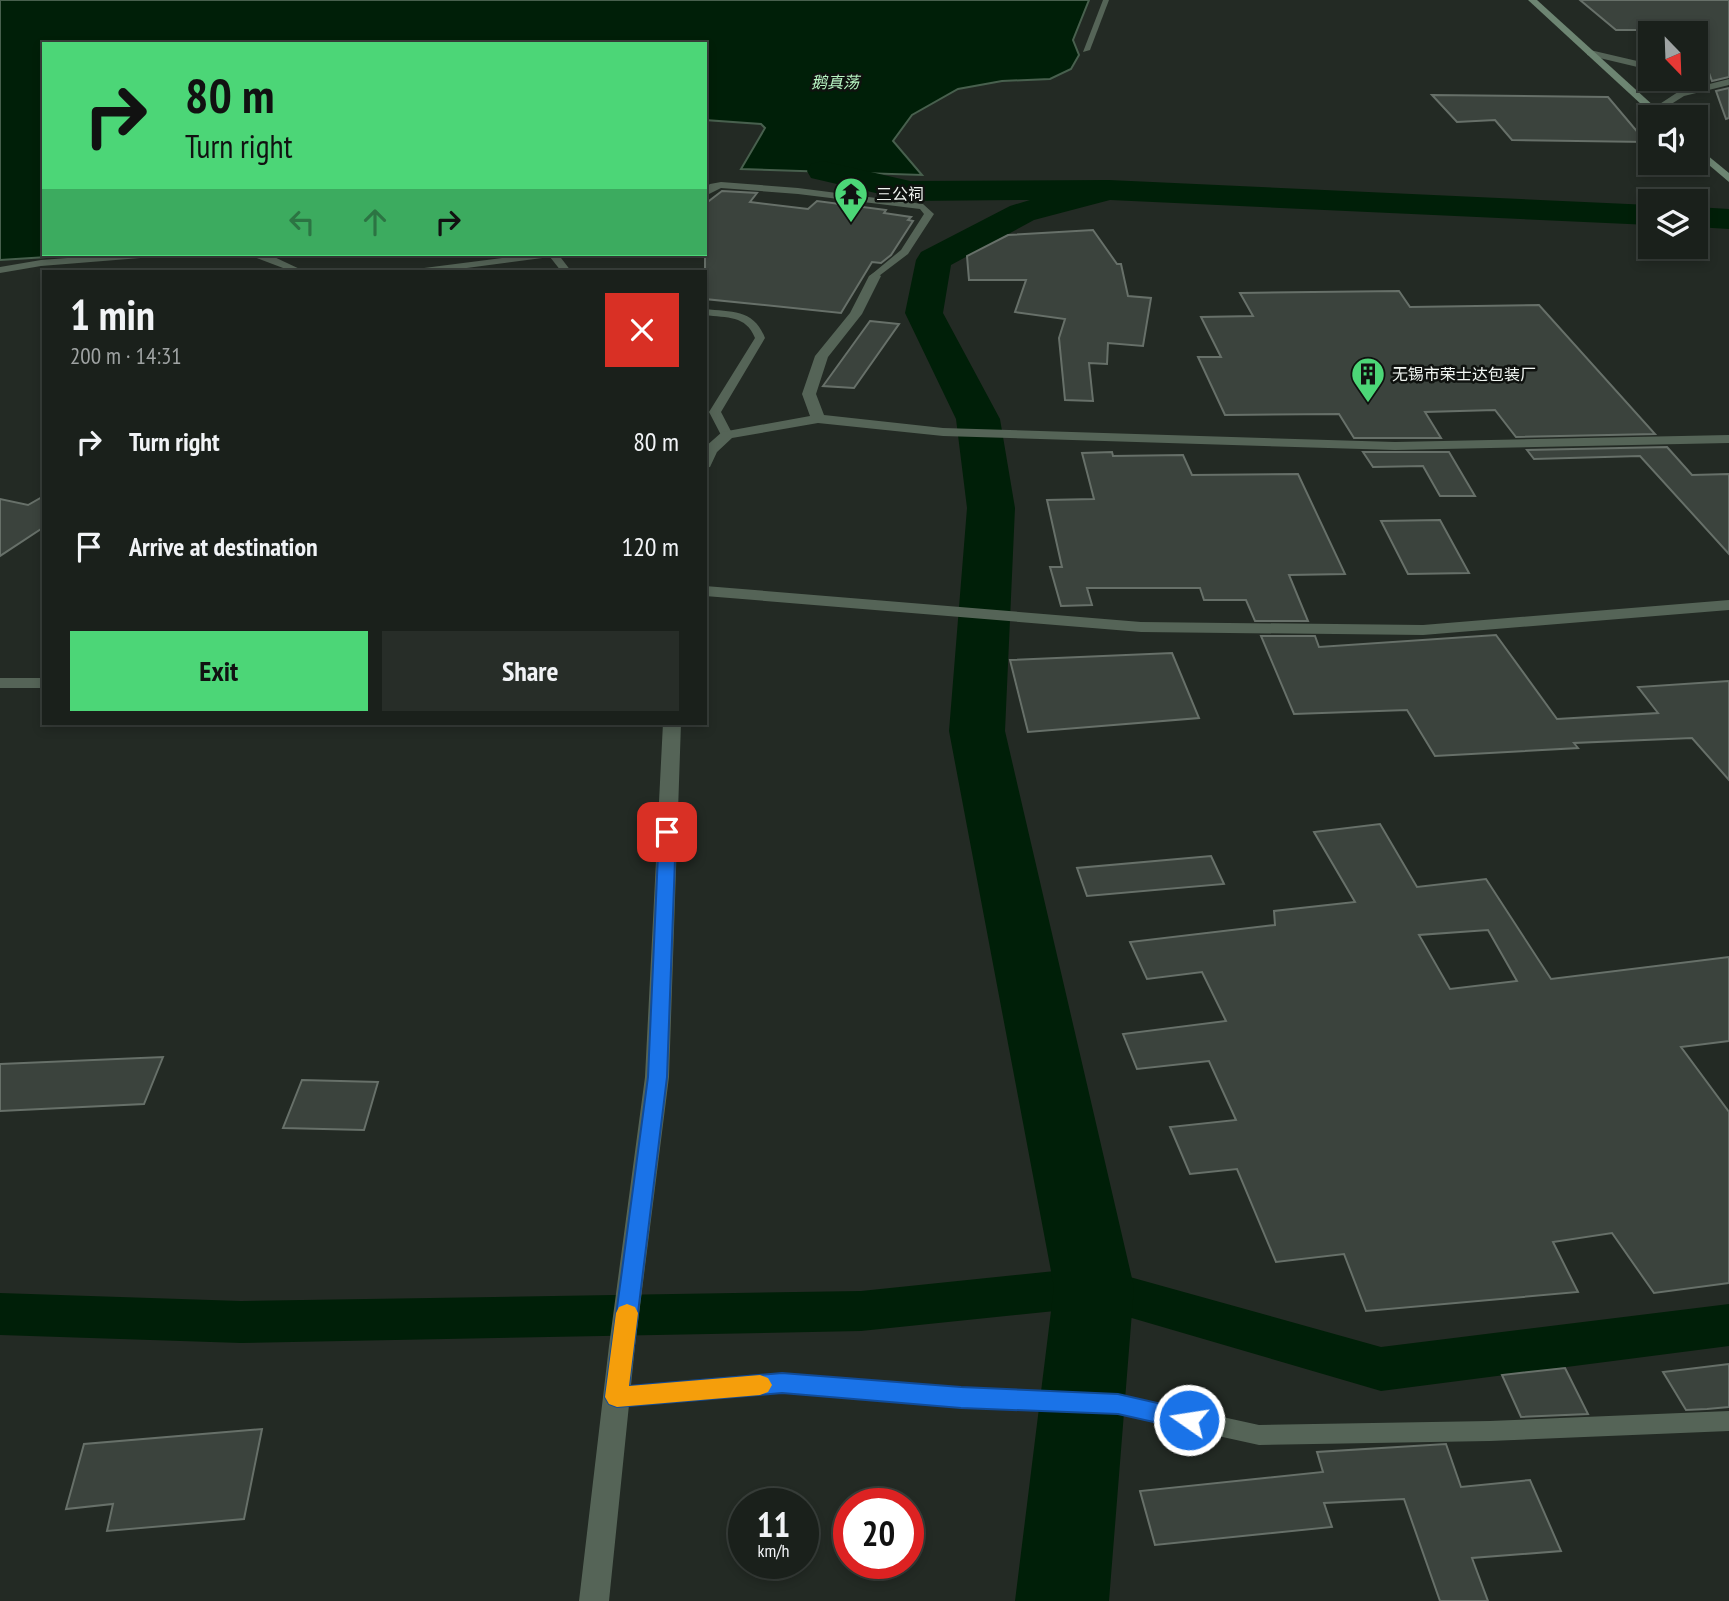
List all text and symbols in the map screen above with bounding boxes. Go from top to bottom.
north arrow [1638,21,1708,91]
map controls [1638,21,1708,259]
text: 80 m [185,63,274,127]
icon: right [70,70,161,161]
water label: 鹅真荡 [811,72,862,92]
button: sound [1638,105,1708,175]
text: Turn right [185,125,293,167]
temple icon: 三公祠 [832,175,870,224]
place label: 三公祠 [876,184,924,204]
button: layers [1638,189,1708,259]
icon: left [283,203,321,241]
icon: ahead [356,203,394,241]
icon: right [429,203,467,241]
text: 1 min [70,287,155,342]
button: close [605,293,679,367]
text: 200 m · 14:31 [70,341,182,370]
building icon: 无锡市荣士达包装厂 [1349,355,1387,404]
place label: 无锡市荣士达包装厂 [1392,364,1536,384]
icon: right [70,423,108,461]
text: Turn right [129,425,220,458]
text: 80 m [633,425,679,458]
icon: arrive [70,528,108,566]
text: Arrive at destination [129,530,318,563]
text: 120 m [621,530,679,563]
button: Exit [70,631,368,711]
button: Share [382,631,679,711]
pin [637,802,697,862]
icon: arrive [648,813,686,851]
position arrow [1152,1383,1226,1457]
speed limit sign: 20 [833,1488,924,1579]
text: 11 [757,1501,790,1547]
text: km/h [758,1539,789,1562]

